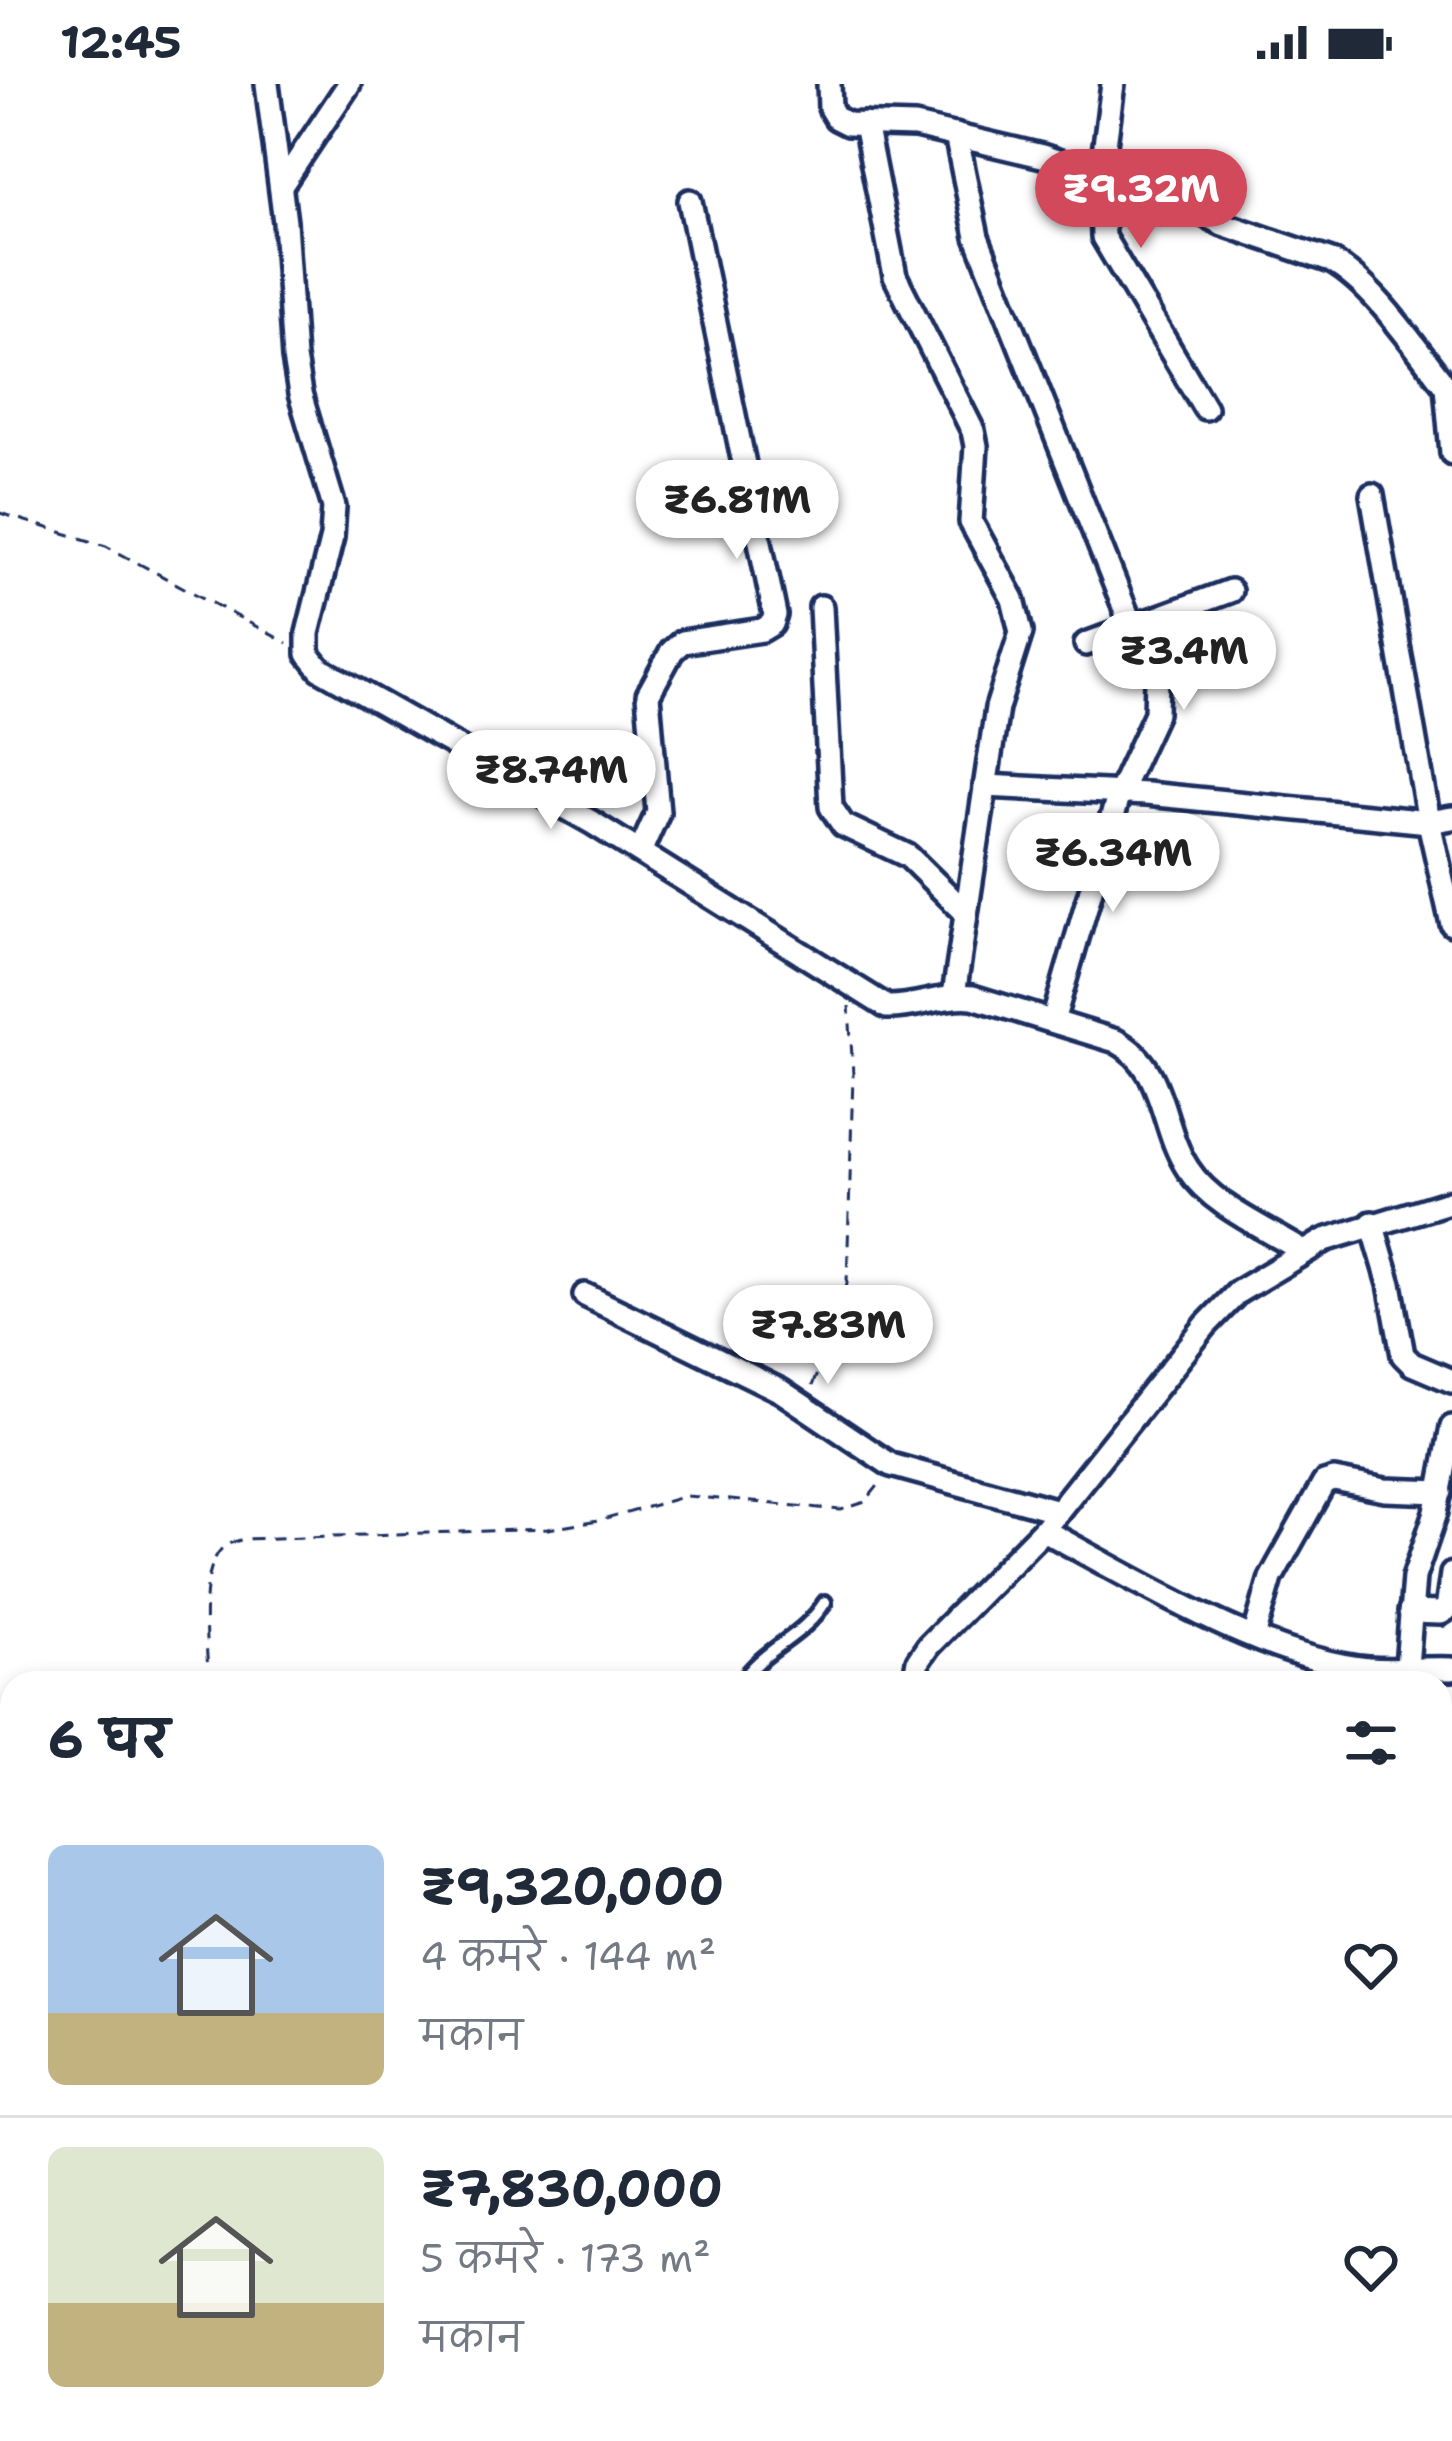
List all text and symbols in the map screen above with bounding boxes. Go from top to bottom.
text: 12:45 [60,12,182,72]
pin: ₹9.32M [1043,149,1239,251]
text: ₹9.32M [1062,162,1220,214]
pin: ₹6.81M [639,460,835,562]
text: ₹6.81M [663,473,811,525]
pin: ₹3.4M [1100,611,1268,713]
text: ₹3.4M [1119,624,1249,676]
pin: ₹8.74M [453,730,649,832]
text: ₹8.74M [474,743,628,795]
pin: ₹6.34M [1015,813,1211,915]
text: ₹6.34M [1034,826,1192,878]
pin: ₹7.83M [730,1285,926,1387]
text: ₹7.83M [750,1298,906,1350]
text: 6 घर [48,1705,169,1773]
icon: filters [1338,1710,1404,1776]
text: ₹9,320,000 [420,1852,724,1920]
icon: home [144,1893,288,2037]
text: 4 कमरे · 144 m² [420,1930,716,1982]
icon: heart [1338,1932,1404,1998]
text: मकान [420,2009,523,2061]
text: ₹7,830,000 [420,2154,723,2222]
icon: home [144,2195,288,2339]
text: 5 कमरे · 173 m² [420,2232,711,2284]
icon: heart [1338,2234,1404,2300]
text: मकान [420,2311,523,2363]

